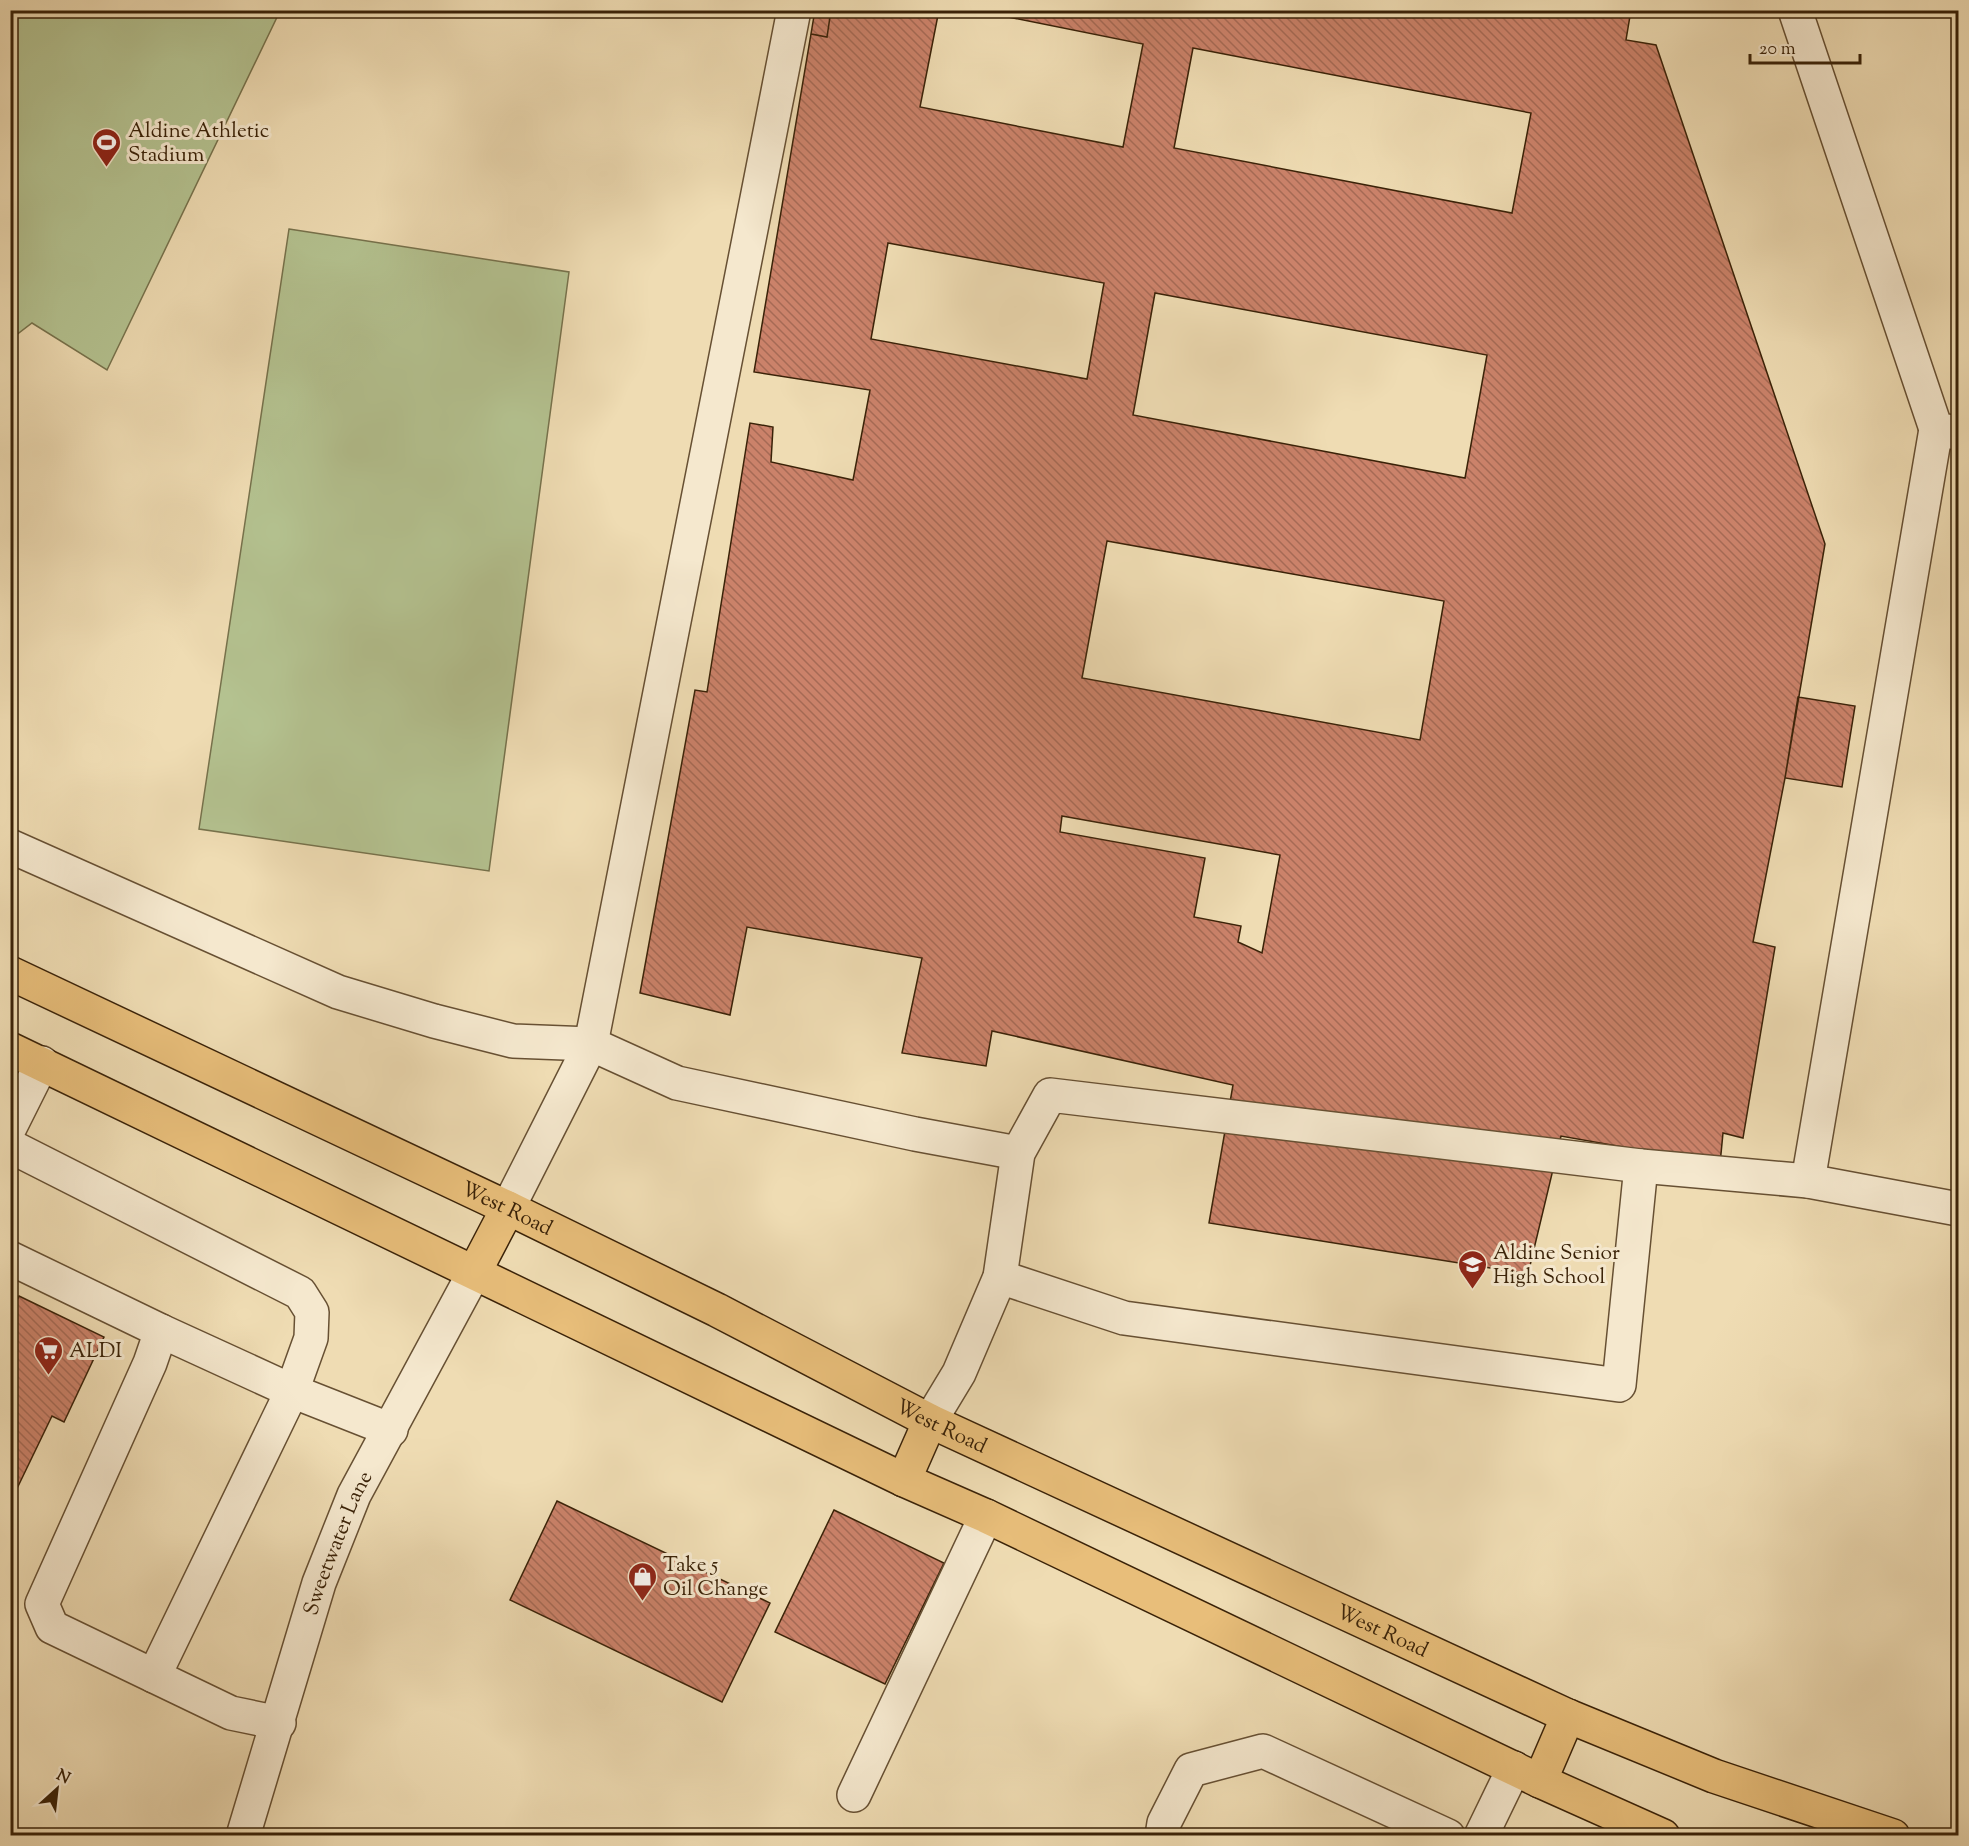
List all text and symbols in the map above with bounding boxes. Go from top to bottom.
scale bar [1750,27,1860,65]
text: 20 m [1759,37,1796,63]
place label: Aldine Athletic Stadium [128,117,269,171]
sports icon: Aldine Athletic Stadium [91,126,123,168]
street label: West Road [456,1175,557,1245]
place label: Aldine Senior High School [1493,1239,1620,1293]
school or university icon: Aldine Senior High School [1456,1248,1488,1290]
supermarket icon: ALDI [32,1334,64,1376]
place label: ALDI [69,1337,122,1367]
street label: West Road [890,1393,992,1462]
street label: Sweetwater Lane [297,1466,381,1619]
place label: Take 5 Oil Change [663,1551,768,1605]
shop icon: Take 5 Oil Change [626,1560,658,1602]
street label: West Road [1331,1598,1433,1666]
north arrow [27,1759,87,1819]
text: N [52,1765,74,1791]

